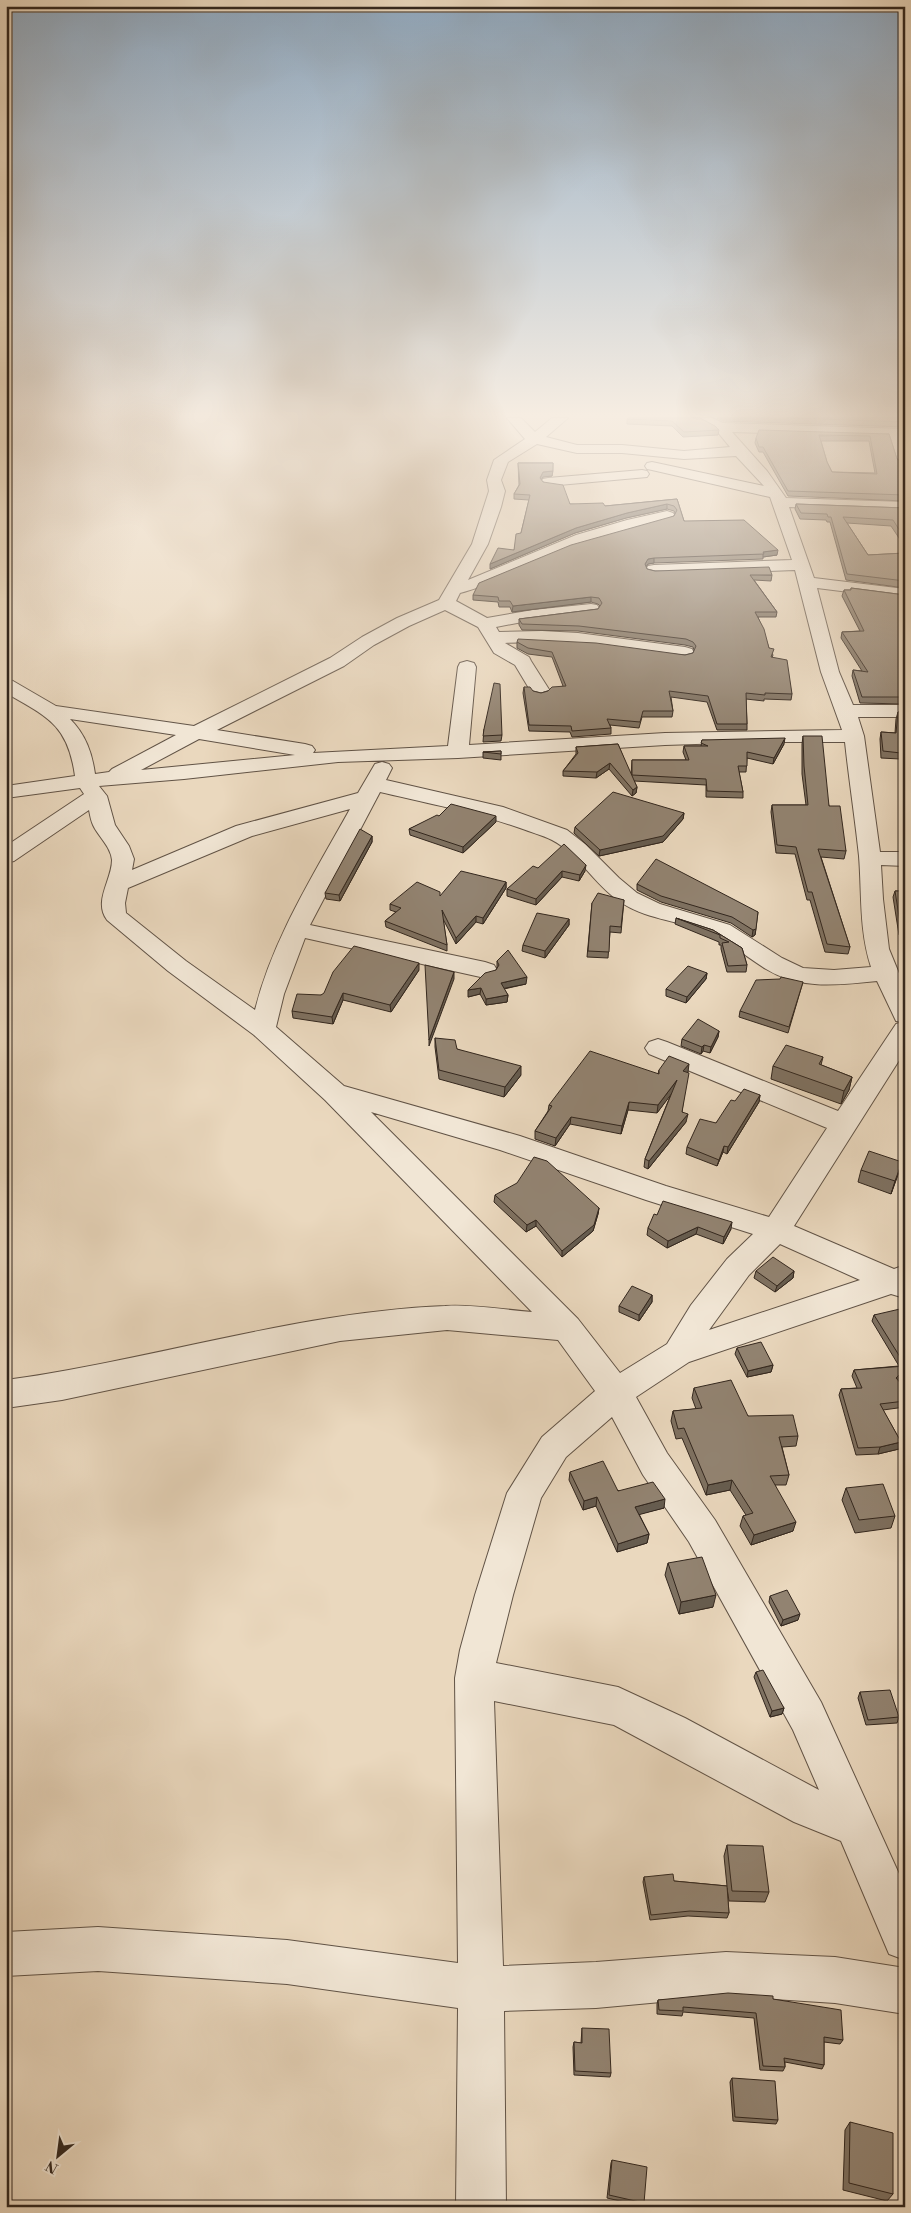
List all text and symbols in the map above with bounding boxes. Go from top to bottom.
north arrow [32,2130,82,2180]
text: N [43,2156,61,2177]

